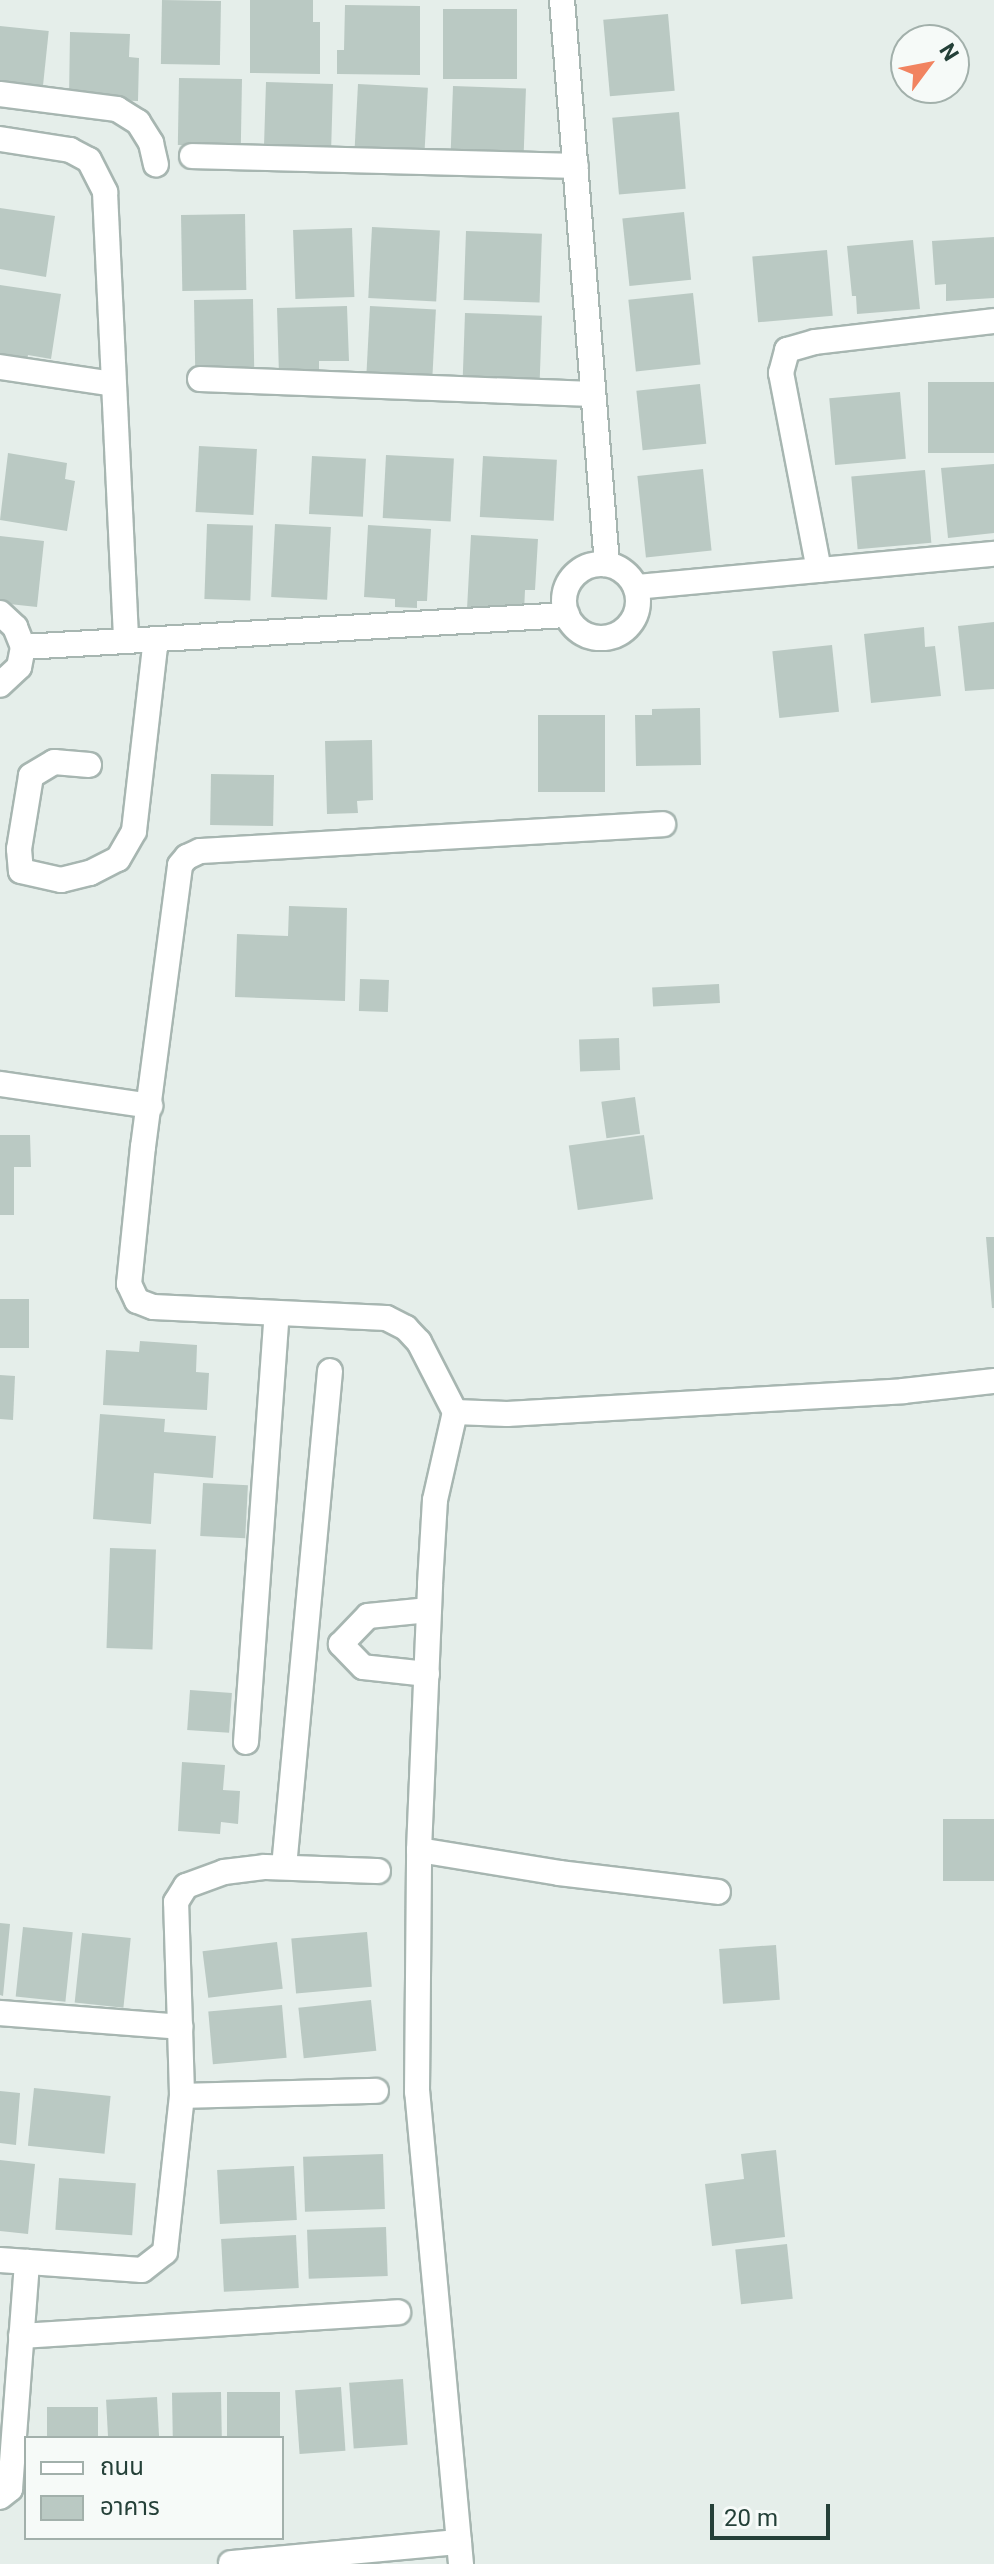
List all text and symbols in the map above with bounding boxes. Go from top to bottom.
north arrow [890,24,970,104]
text: N [934,39,964,65]
legend [24,2436,284,2540]
text: ถนน [100,2453,144,2481]
scale bar [714,2488,834,2538]
text: อาคาร [100,2493,160,2521]
text: 20 m [724,2504,778,2532]

